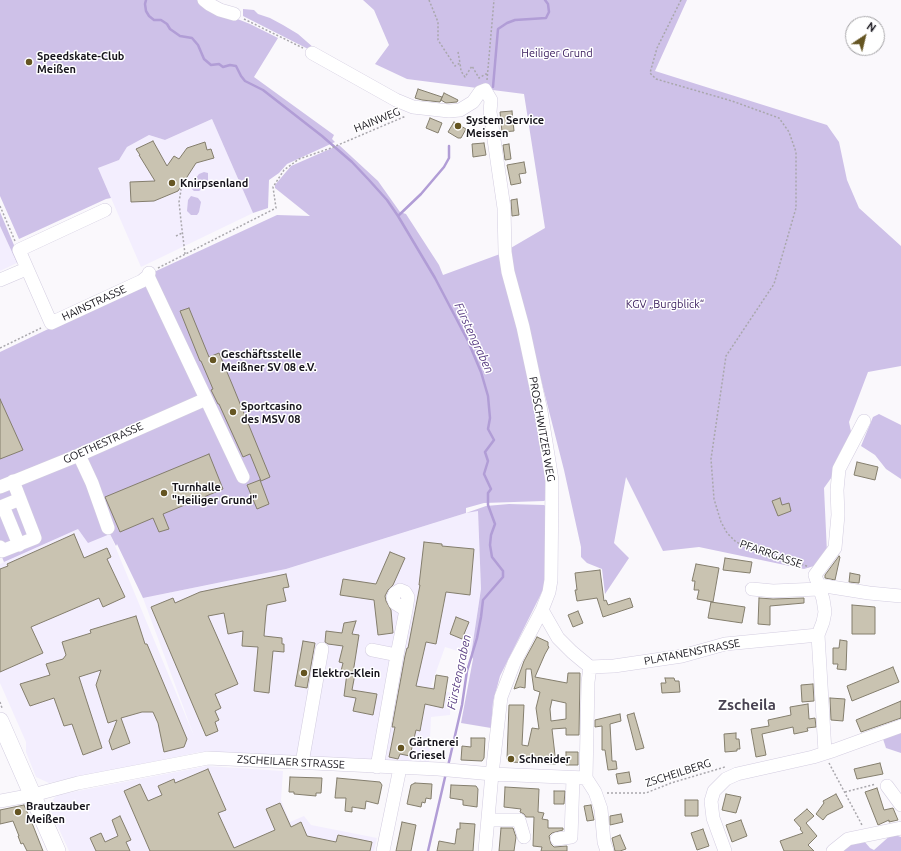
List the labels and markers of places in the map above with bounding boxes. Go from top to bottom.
place label: Speedskate-Club Meißen [37,49,124,75]
marker: Speedskate-Club Meißen [24,57,34,67]
place label: System Service Meissen [466,113,544,139]
marker: System Service Meissen [453,121,463,131]
place label: Knirpsenland [180,176,248,190]
marker: Knirpsenland [167,178,177,188]
place label: Geschäftsstelle Meißner SV 08 e.V. [221,347,316,373]
marker: Geschäftsstelle Meißner SV 08 e.V. [208,355,218,365]
place label: Sportcasino des MSV 08 [241,399,302,425]
marker: Sportcasino des MSV 08 [228,407,238,417]
place label: Turnhalle "Heiliger Grund" [172,480,257,506]
marker: Turnhalle "Heiliger Grund" [159,488,169,498]
place label: Elektro-Klein [312,666,380,680]
marker: Elektro-Klein [299,668,309,678]
place label: Gärtnerei Griesel [409,735,458,761]
marker: Gärtnerei Griesel [396,743,406,753]
place label: Schneider [519,752,570,766]
marker: Schneider [506,754,516,764]
place label: Brautzauber Meißen [26,799,90,825]
marker: Brautzauber Meißen [13,807,23,817]

